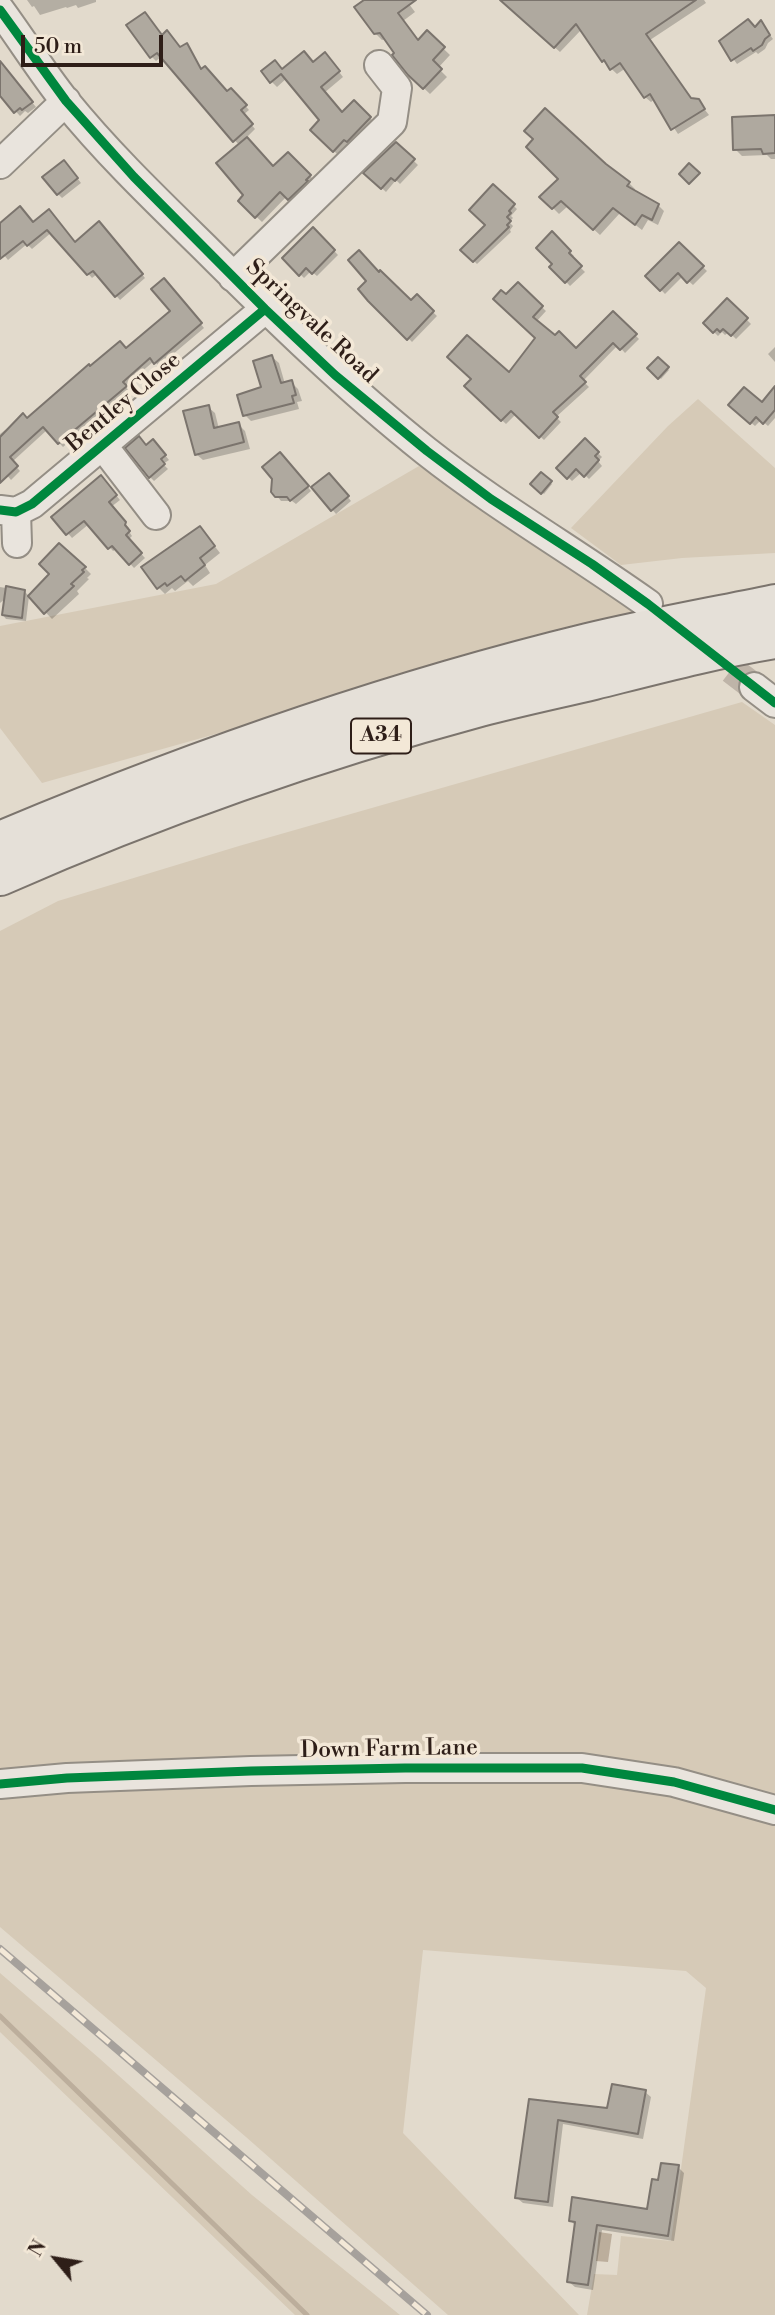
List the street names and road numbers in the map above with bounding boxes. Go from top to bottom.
street label: Springvale Road [240,254,382,390]
street label: Bentley Close [61,347,187,459]
road number: A34 [351,718,411,754]
street label: Down Farm Lane [300,1735,478,1765]

